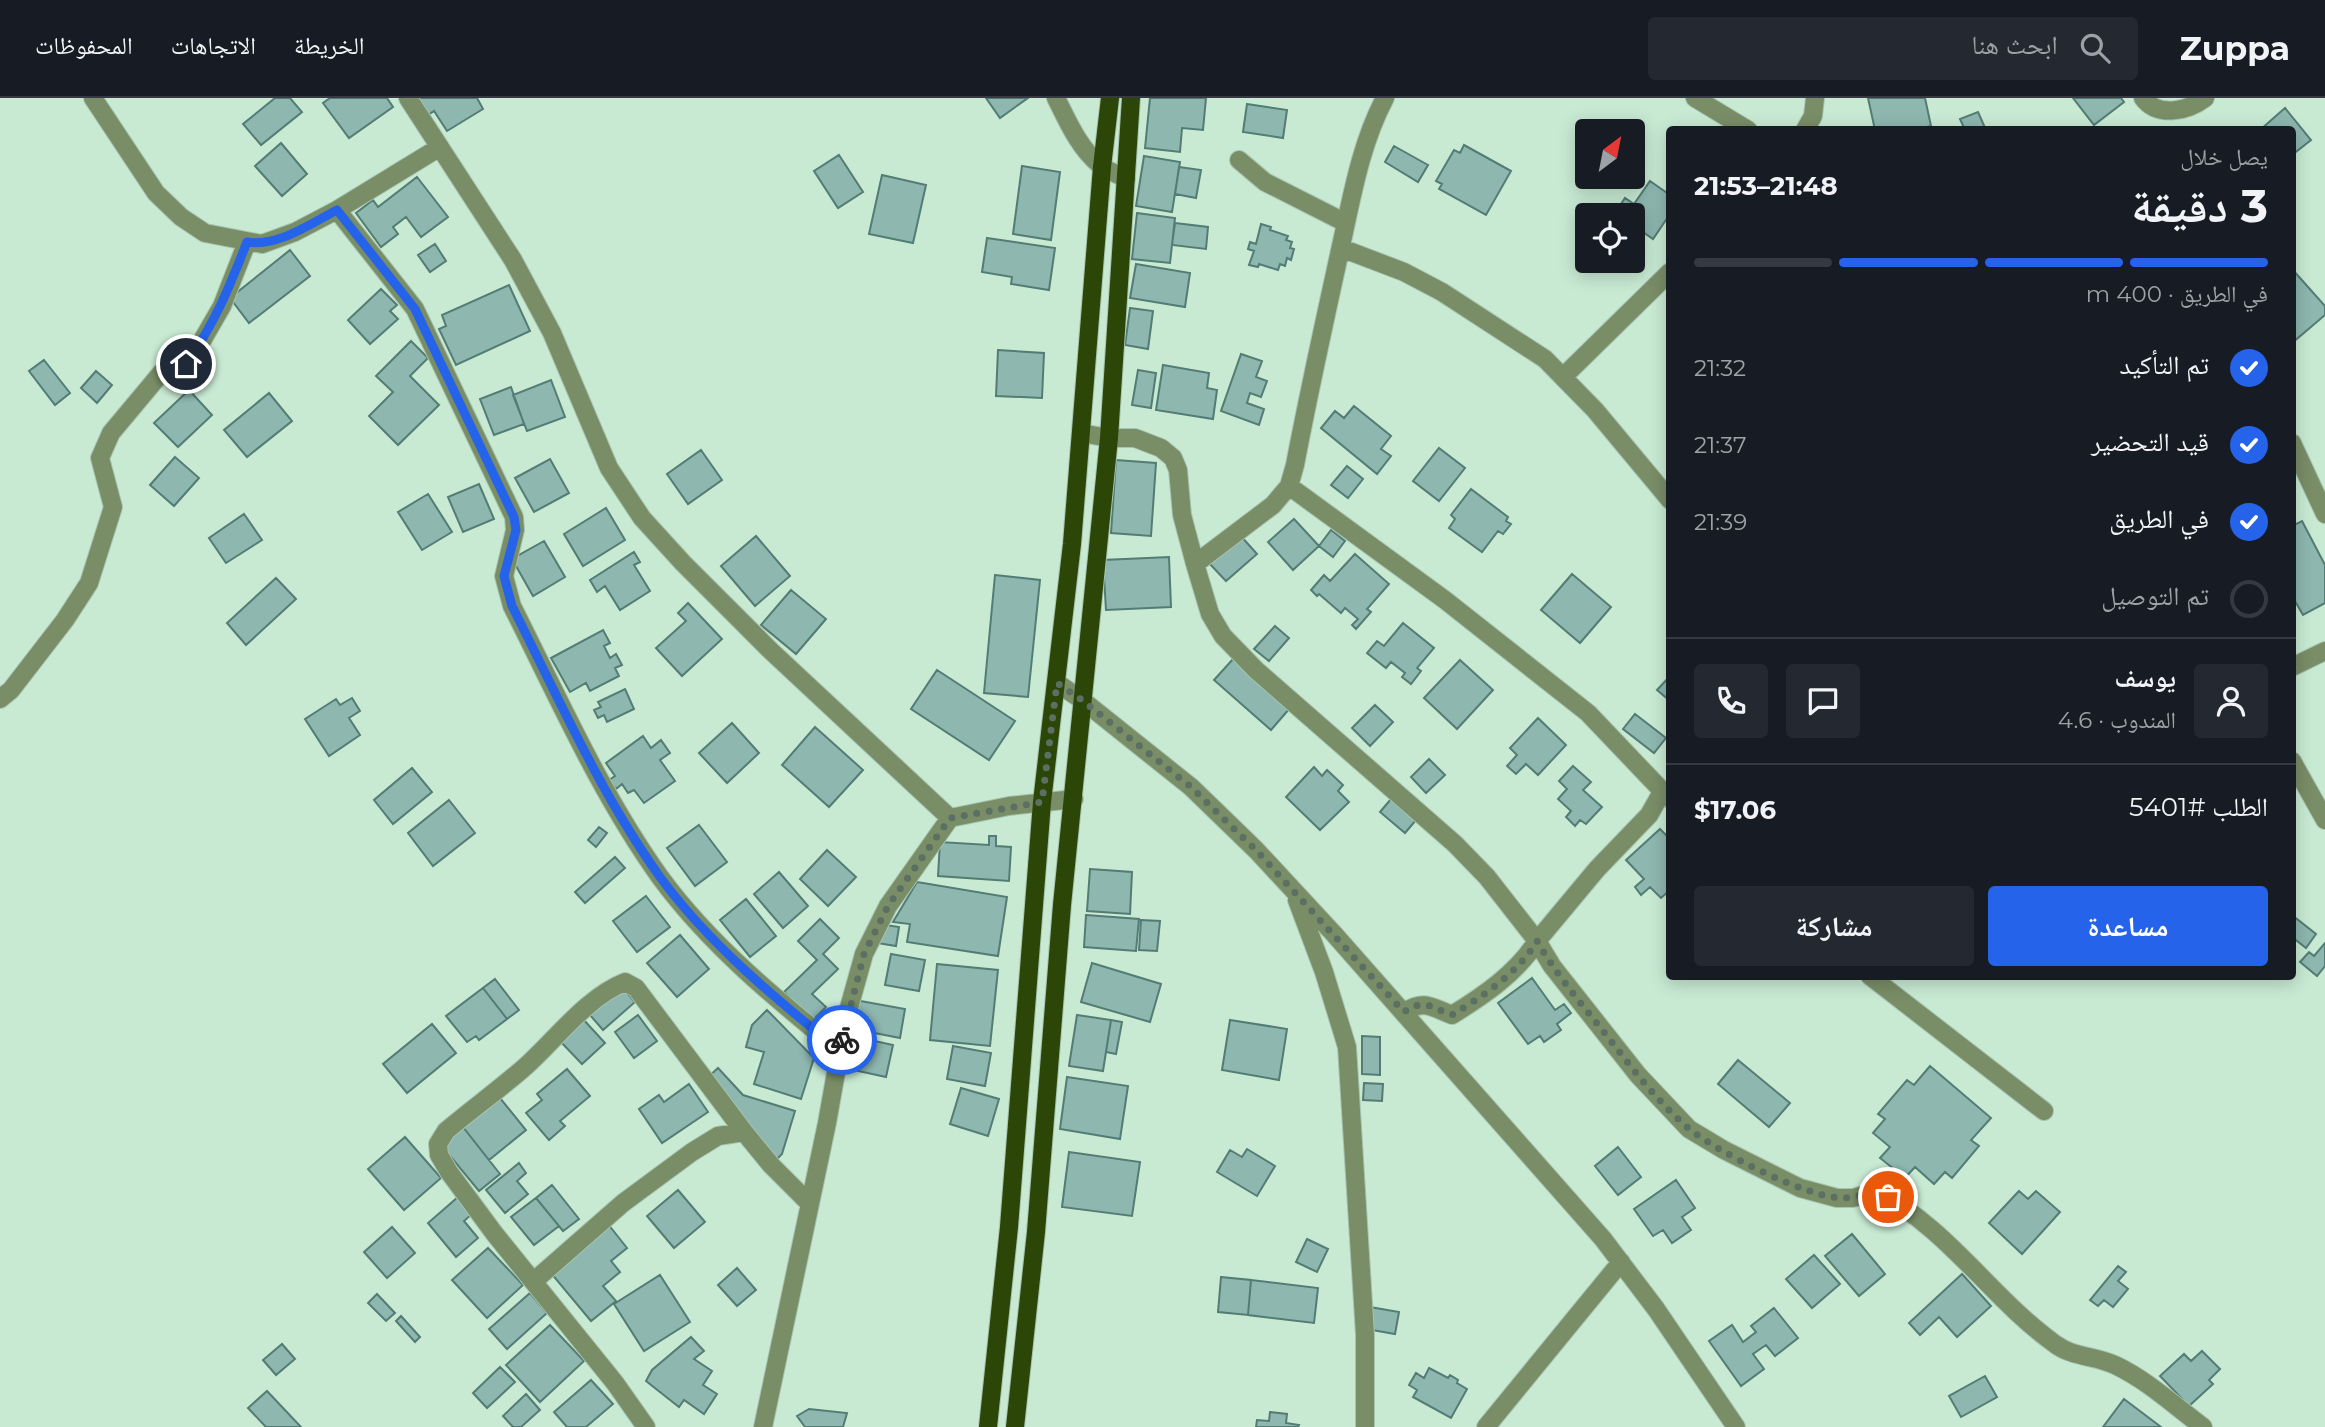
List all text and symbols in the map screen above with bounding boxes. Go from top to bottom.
search box [1648,17,2138,80]
text: Zuppa [2180,28,2290,68]
text: ابحث هنا [1972,29,2058,61]
icon: search [2076,29,2114,67]
text: المحفوظات [35,31,133,60]
text: الاتجاهات [171,31,256,60]
text: الخريطة [294,31,365,60]
north arrow [1575,119,1645,189]
map controls [1575,119,1645,273]
text: يصل خلال [2180,143,2268,171]
text: 21:48–21:53 [1694,170,1838,202]
text: 3 دقيقة [2131,177,2268,234]
button: locate [1575,203,1645,273]
text: في الطريق · 400 m [2086,280,2268,308]
pin [156,334,216,394]
icon: home [167,345,205,383]
text: تم التأكيد [2119,349,2209,381]
icon: check [2230,349,2268,387]
text: 21:32 [1694,354,1746,382]
text: قيد التحضير [2091,426,2209,458]
icon: check [2230,426,2268,464]
text: 21:37 [1694,431,1746,459]
text: في الطريق [2109,503,2209,535]
icon: check [2230,503,2268,541]
text: 21:39 [1694,508,1747,536]
text: تم التوصيل [2101,580,2209,612]
text: يوسف [2115,662,2176,694]
button: phone [1694,664,1768,738]
button: chat [1786,664,1860,738]
button: person [2194,664,2268,738]
text: المندوب · 4.6 [2058,706,2176,734]
text: الطلب #5401 [2129,791,2268,823]
text: $17.06 [1694,794,1776,826]
button: مشاركة [1694,886,1974,966]
button: مساعدة [1988,886,2268,966]
courier [807,1005,877,1075]
icon: bike [823,1021,861,1059]
pin [1858,1167,1918,1227]
icon: bag [1869,1178,1907,1216]

